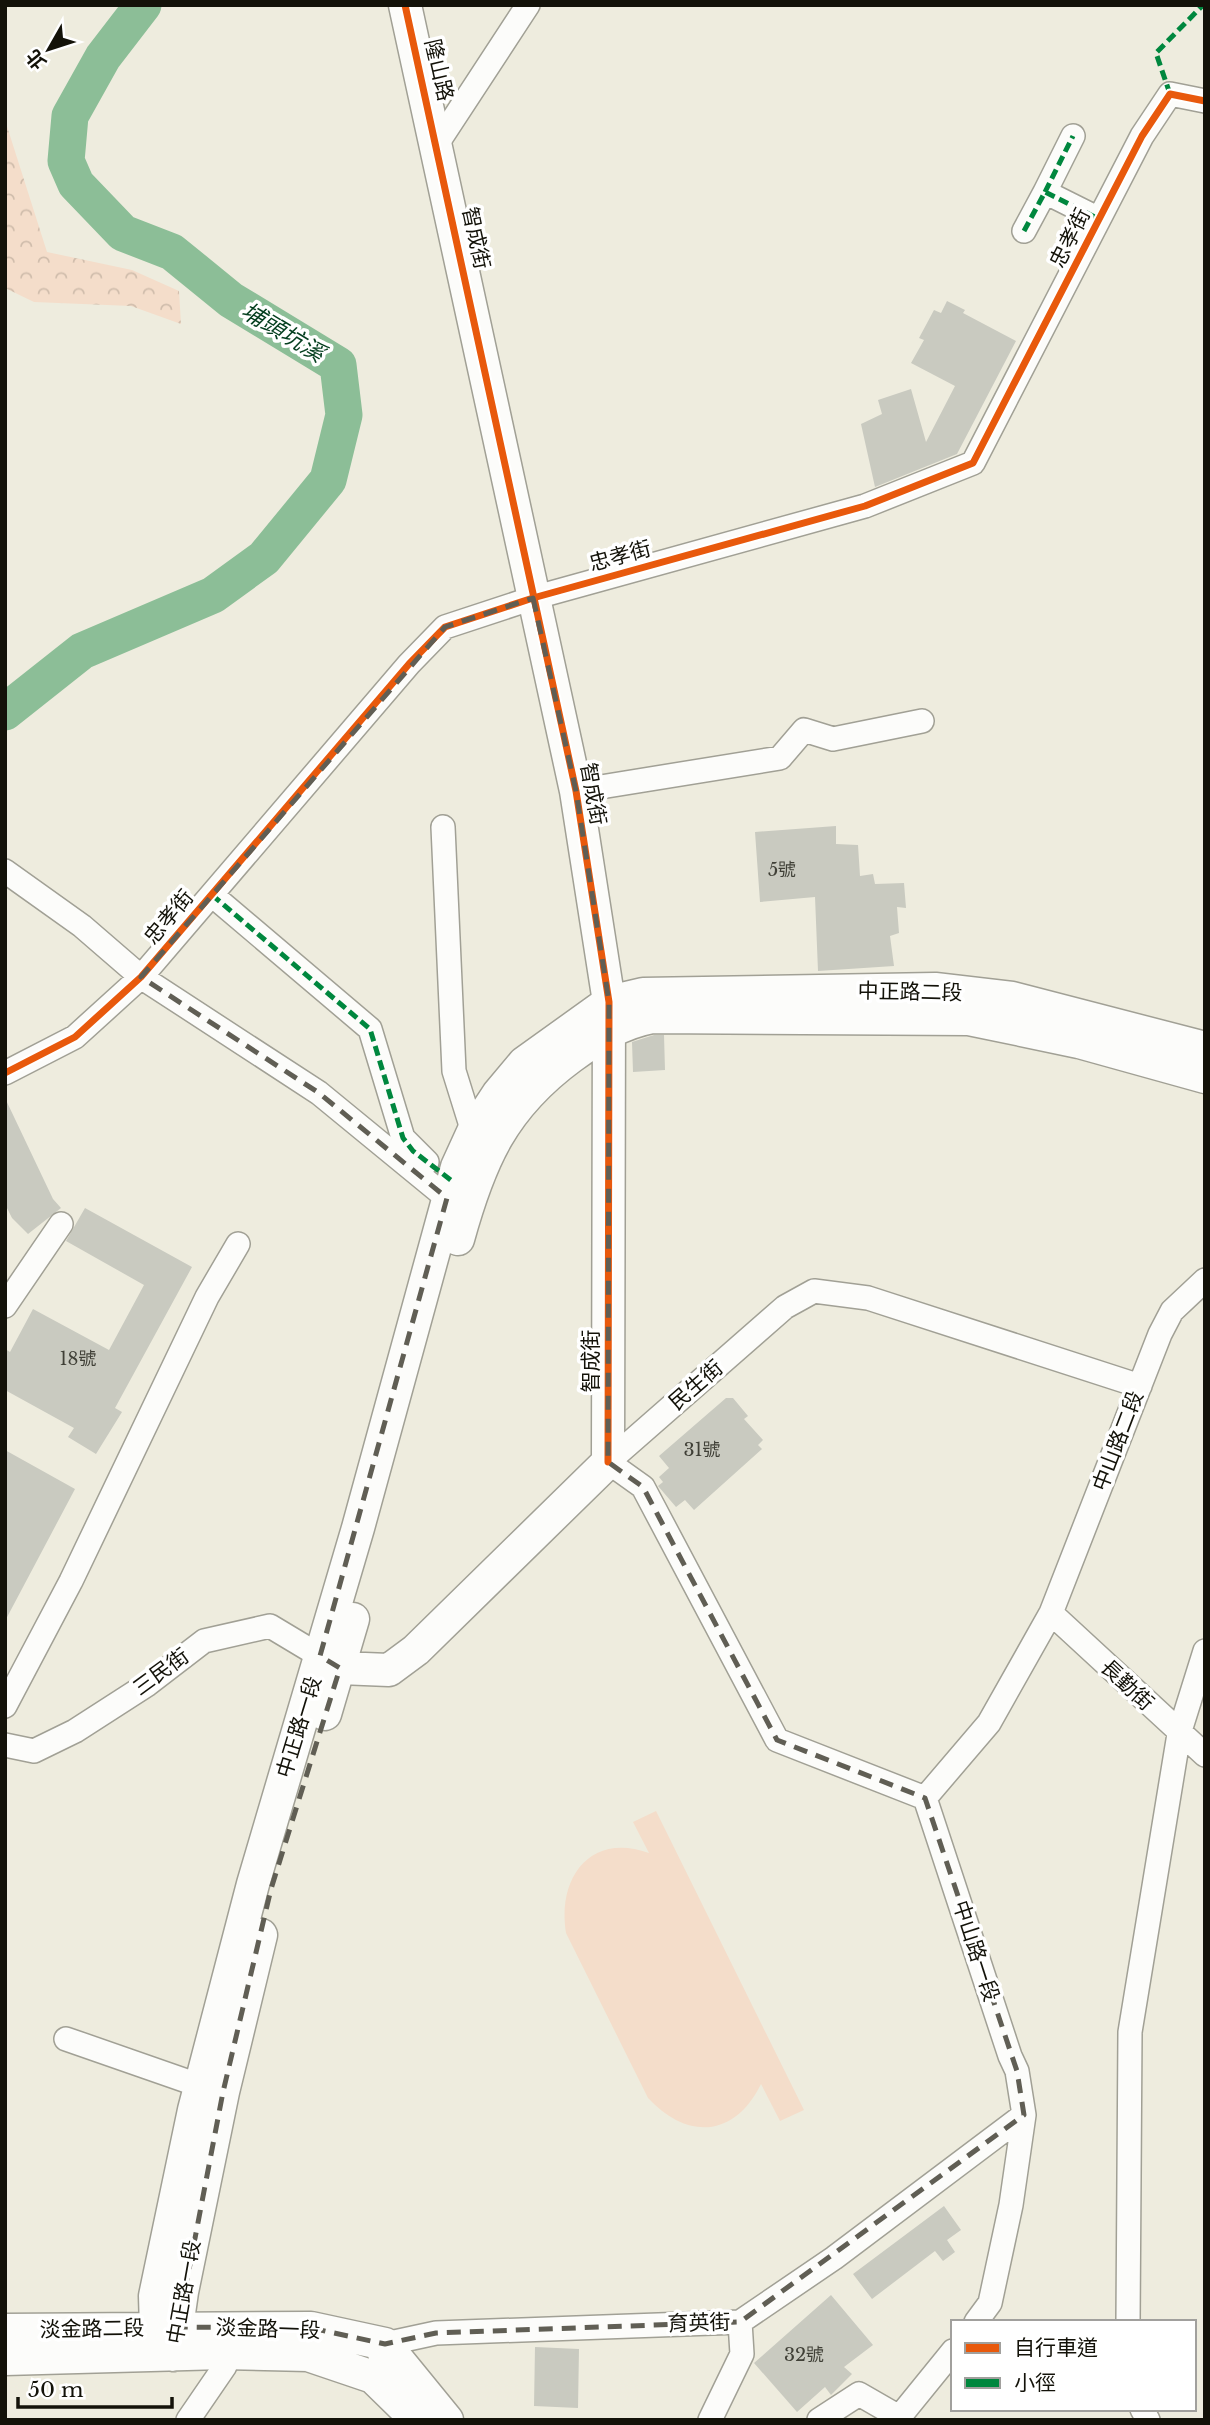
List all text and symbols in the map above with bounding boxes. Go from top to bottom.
north arrow [14,14,84,84]
street label: 隆山路 [419,36,459,104]
text: 北 [21,45,51,74]
street label: 智成街 [457,204,495,272]
street label: 忠孝街 [1044,204,1096,272]
water label: 埔頭坑溪 [236,296,332,369]
street label: 忠孝街 [586,535,654,577]
street label: 智成街 [575,761,611,827]
house number: 5號 [768,859,796,881]
street label: 忠孝街 [139,885,199,949]
street label: 中正路二段 [857,978,963,1006]
street label: 智成街 [578,1330,604,1393]
house number: 18號 [60,1348,96,1370]
street label: 民生街 [664,1355,728,1415]
street label: 中山路二段 [1087,1387,1149,1495]
house number: 31號 [683,1439,721,1461]
street label: 三民街 [128,1643,194,1701]
street label: 長勤街 [1095,1654,1159,1716]
street label: 中正路一段 [271,1673,327,1781]
street label: 中山路一段 [947,1897,1005,2005]
street label: 中正路一段 [162,2238,206,2346]
street label: 育英街 [667,2309,731,2337]
street label: 淡金路一段 [215,2314,321,2344]
street label: 淡金路二段 [39,2315,145,2343]
legend [951,2320,1196,2411]
text: 自行車道 [1014,2335,1098,2361]
house number: 32號 [784,2344,824,2366]
scale bar [18,2366,172,2410]
text: 小徑 [1014,2370,1056,2396]
text: 50 m [28,2377,84,2403]

